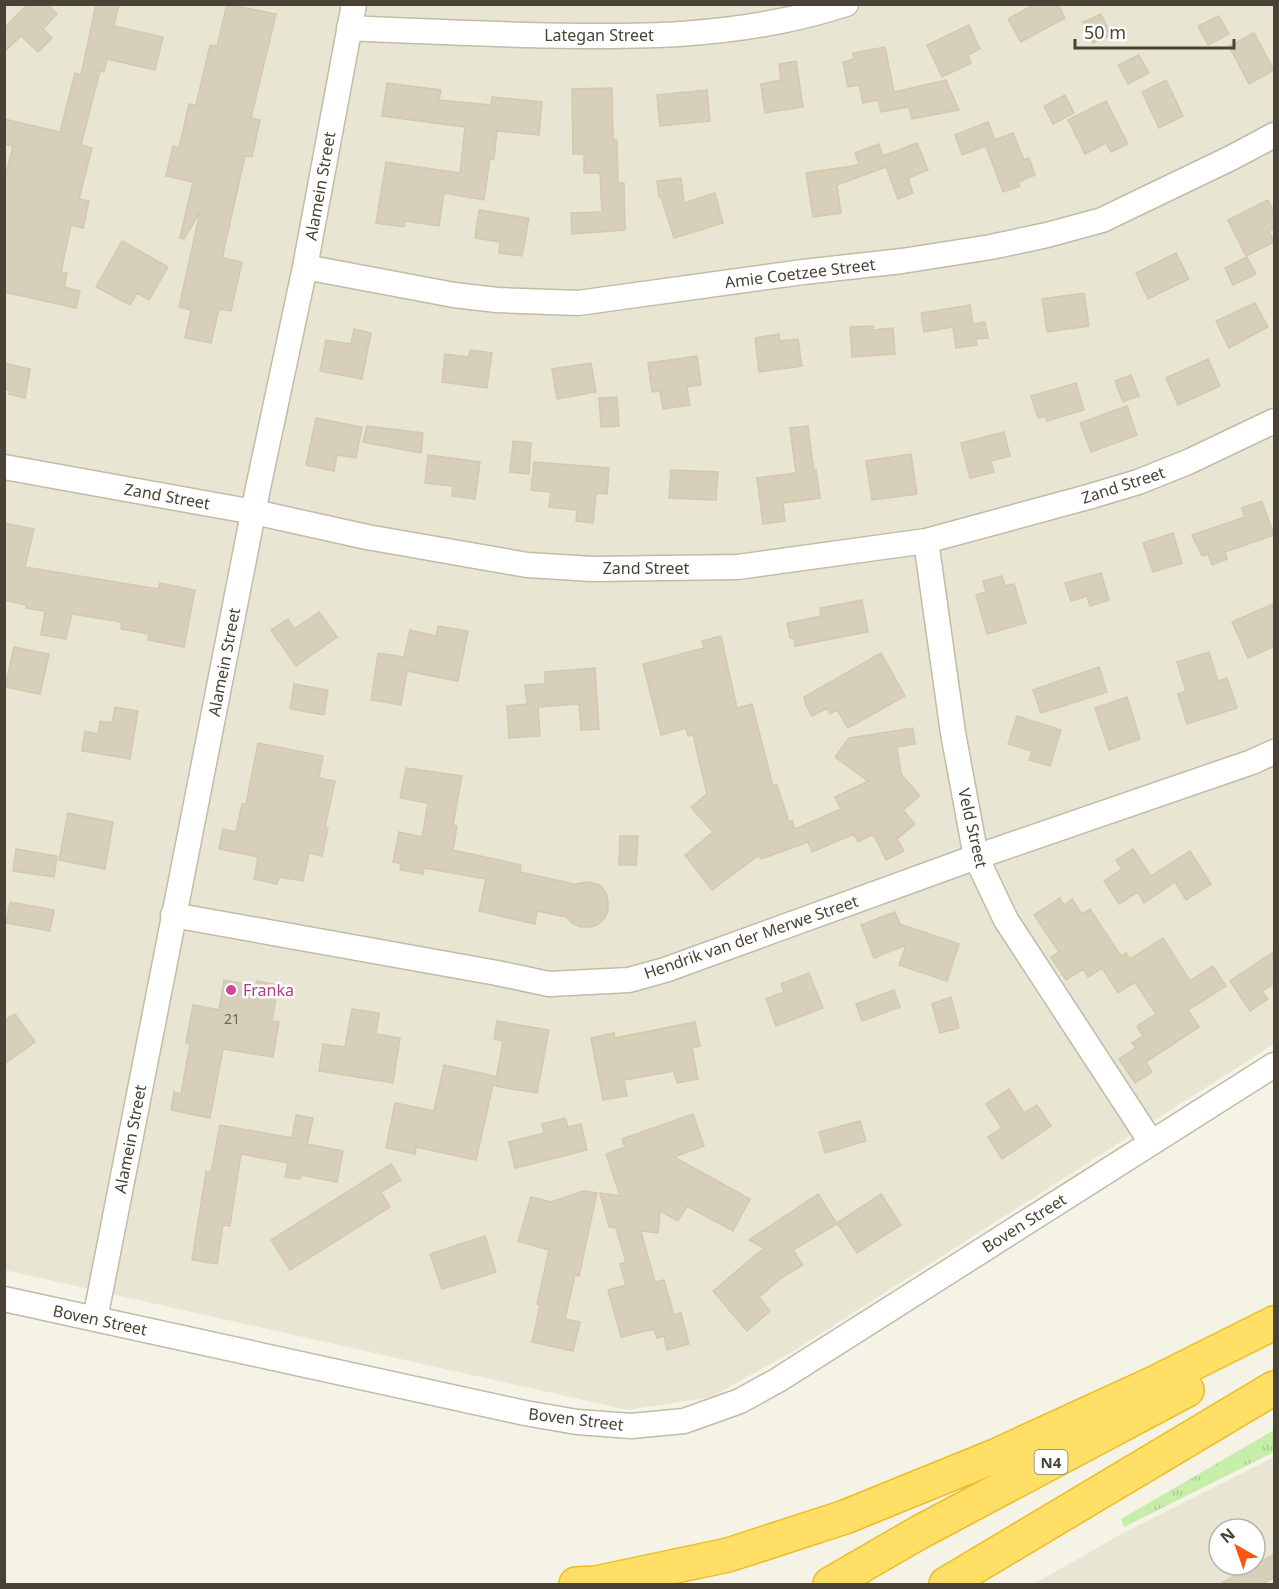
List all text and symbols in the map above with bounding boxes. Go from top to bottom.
scale bar [1075,12,1234,50]
text: 50 m [1084,20,1126,44]
street label: Lategan Street [544,24,654,46]
street label: Alamein Street [300,130,340,242]
street label: Amie Coetzee Street [723,253,877,293]
street label: Zand Street [1078,461,1168,509]
street label: Zand Street [122,478,212,514]
street label: Zand Street [603,557,690,579]
street label: Alamein Street [203,606,245,718]
street label: Veld Street [953,786,993,870]
street label: Hendrik van der Merwe Street [641,890,861,984]
place label: Franka [243,979,294,1001]
marker: Franka [224,983,238,997]
house number: 21 [224,1009,240,1028]
street label: Alamein Street [109,1083,151,1195]
street label: Boven Street [978,1188,1071,1258]
street label: Boven Street [51,1299,149,1341]
street label: Boven Street [527,1402,625,1436]
road number: N4 [1034,1450,1068,1474]
north arrow [1207,1517,1267,1577]
text: N [1215,1523,1239,1548]

